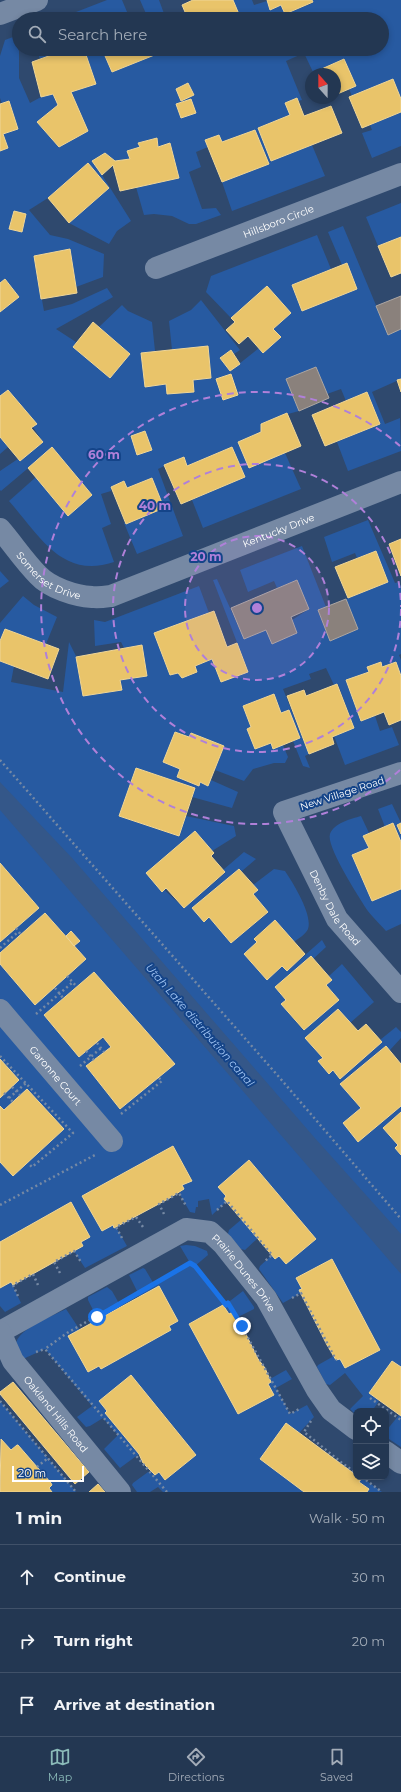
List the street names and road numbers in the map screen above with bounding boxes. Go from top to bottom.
street label: Hillsboro Circle [241,202,316,241]
street label: Kentucky Drive [241,511,316,551]
street label: Somerset Drive [14,549,82,602]
street label: New Village Road [298,774,386,813]
street label: Denby Dale Road [307,868,363,948]
street label: Garonne Court [26,1043,85,1108]
street label: Prairie Dunes Drive [209,1231,278,1314]
street label: Oakland Hills Road [21,1373,91,1455]

